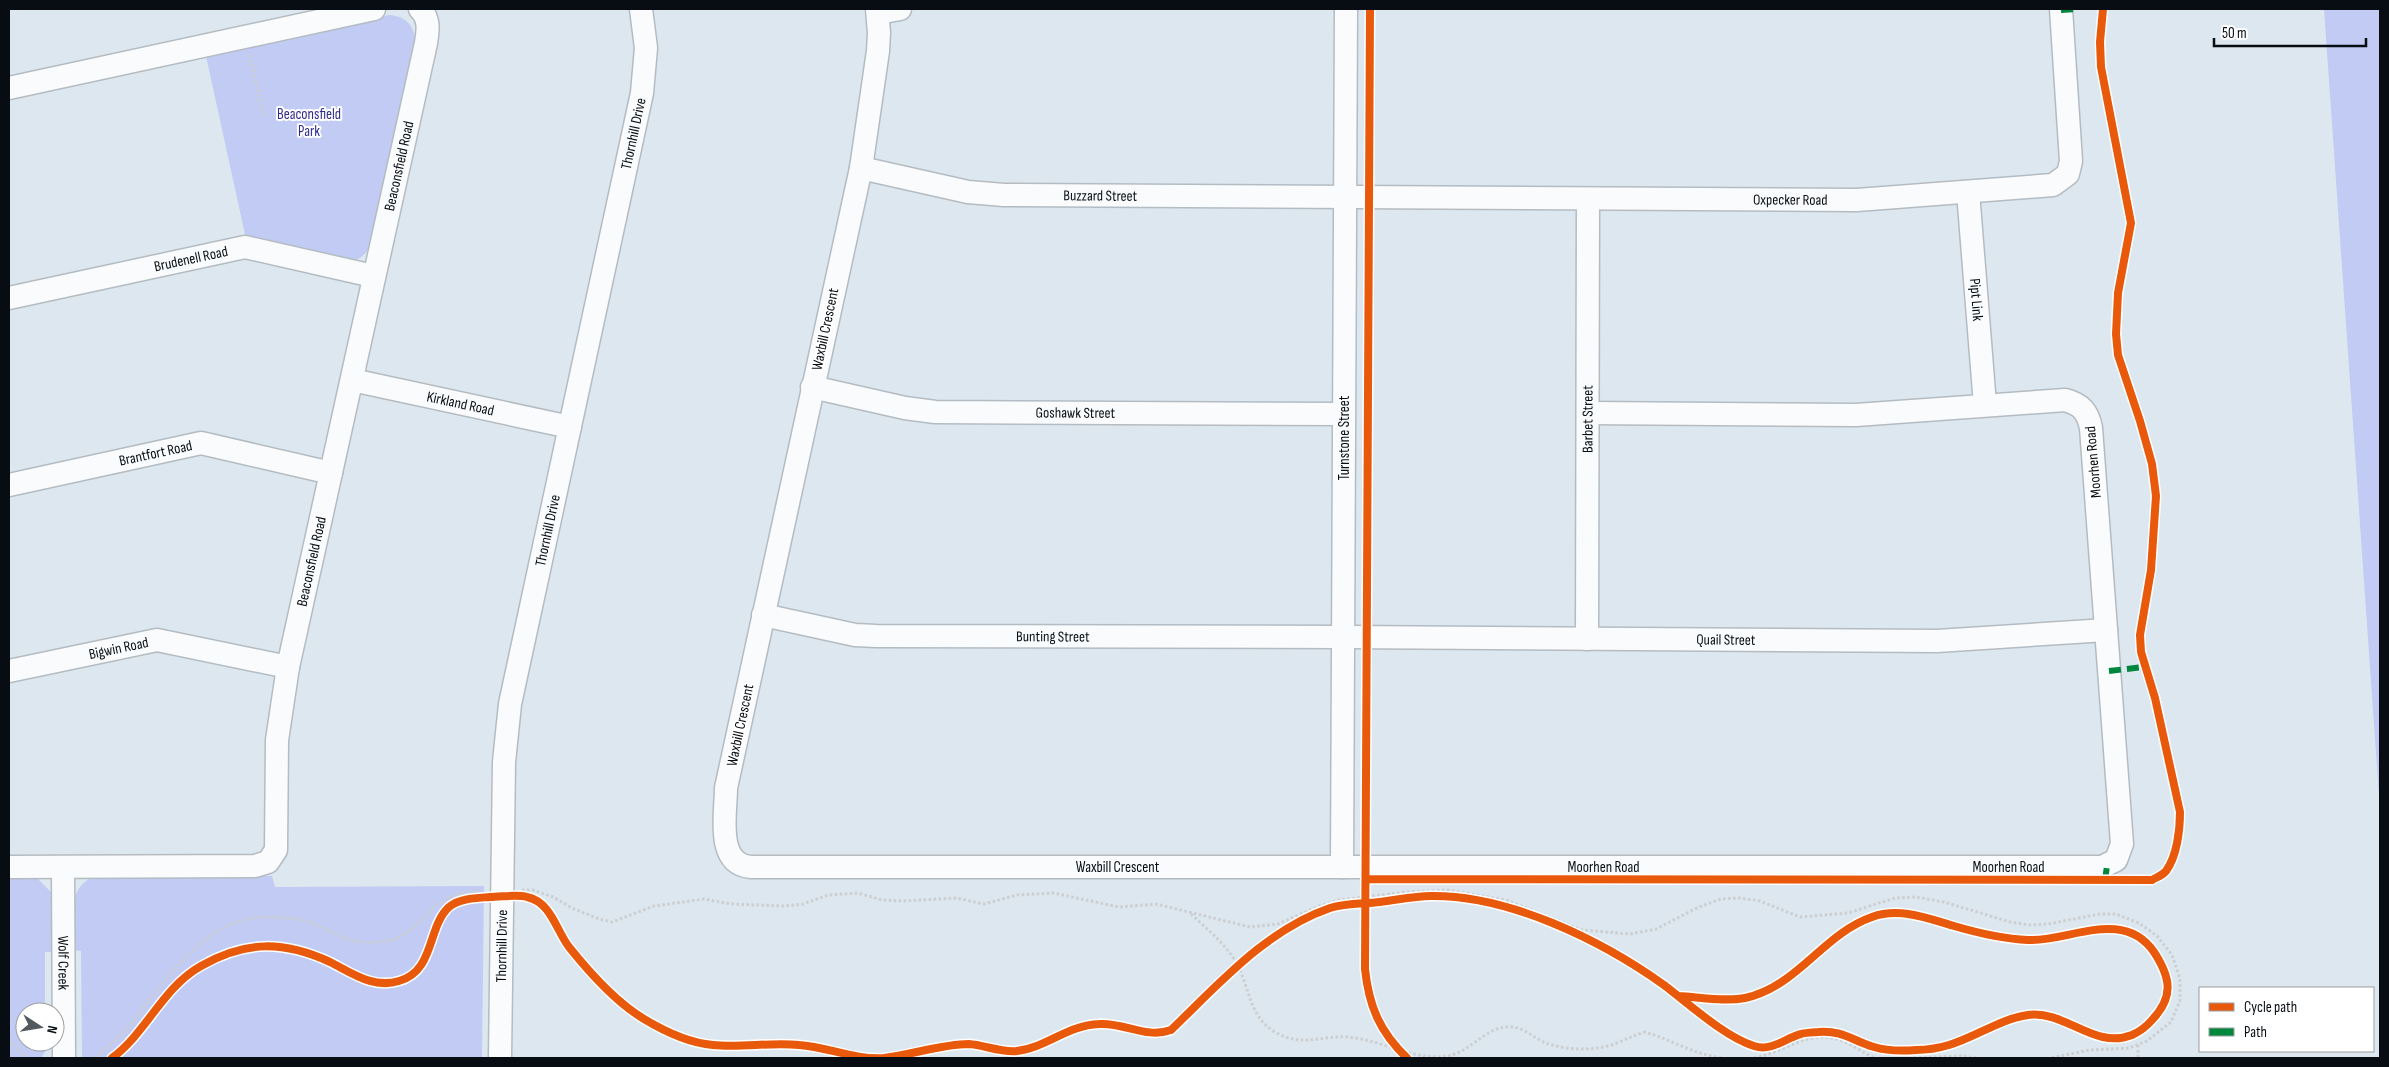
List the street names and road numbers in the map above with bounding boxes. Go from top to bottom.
street label: Thornhill Drive [617,96,651,171]
street label: Beaconsfield Road [380,119,418,213]
street label: Buzzard Street [1063,186,1138,206]
street label: Oxpecker Road [1753,190,1828,210]
street label: Brudenell Road [152,242,230,276]
street label: Pipt Link [1965,278,1987,322]
street label: Waxbill Crescent [808,286,844,372]
street label: Barbet Street [1578,385,1598,453]
street label: Kirkland Road [425,387,496,420]
street label: Turnstone Street [1335,395,1354,480]
street label: Goshawk Street [1036,403,1116,423]
street label: Moorhen Road [2081,425,2106,499]
street label: Brantfort Road [117,436,194,471]
street label: Thornhill Drive [531,493,565,568]
street label: Beaconsfield Road [293,515,331,608]
street label: Bunting Street [1016,627,1090,646]
street label: Quail Street [1696,630,1756,650]
street label: Bigwin Road [87,633,150,664]
street label: Waxbill Crescent [723,682,759,768]
street label: Waxbill Crescent [1076,858,1160,877]
street label: Moorhen Road [1568,858,1640,877]
street label: Moorhen Road [1973,858,2045,877]
street label: Thornhill Drive [492,910,512,983]
street label: Wolf Creek [53,936,73,991]

